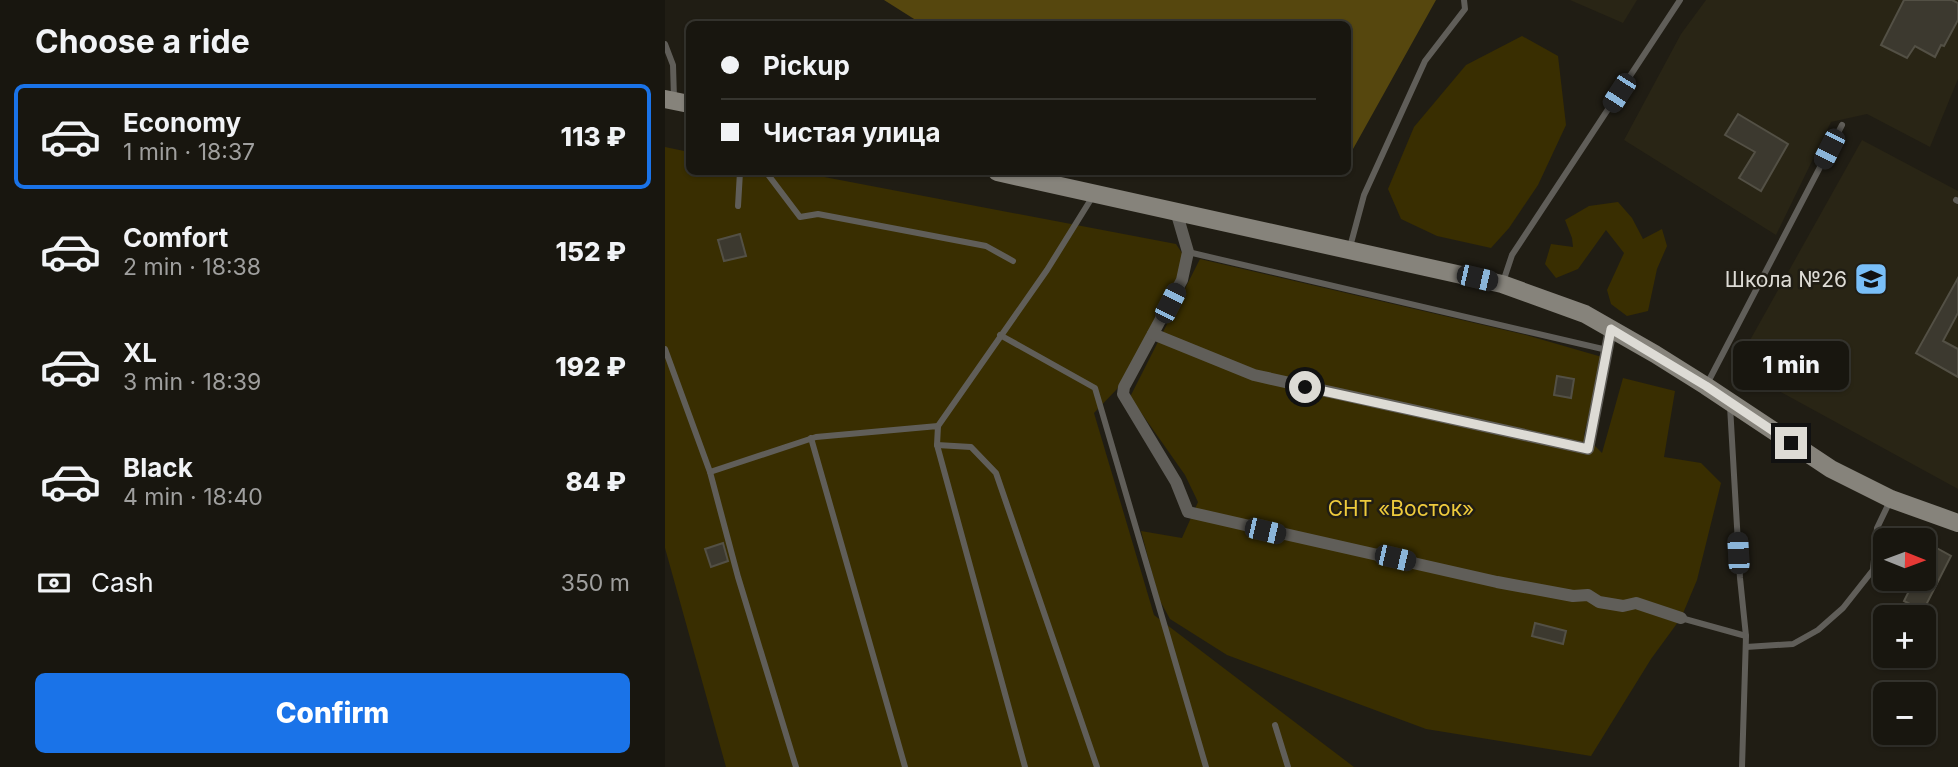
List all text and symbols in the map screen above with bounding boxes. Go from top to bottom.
text: Choose a ride [35,22,250,61]
text: Pickup [763,50,850,81]
car [1599,70,1640,116]
icon: car [39,105,102,168]
text: Economy [123,107,241,138]
text: Чистая улица [763,117,941,148]
text: 113 ₽ [561,121,626,152]
car [1811,126,1848,172]
text: 1 min · 18:37 [123,138,255,166]
icon: car [39,220,102,283]
text: Comfort [123,222,228,253]
text: 152 ₽ [556,236,626,267]
text: 2 min · 18:38 [123,253,261,281]
school or university icon: Школа №26 [1852,260,1890,298]
car [1455,263,1500,293]
place label: Школа №26 [1725,267,1847,292]
car [1152,280,1189,326]
icon: car [39,335,102,398]
text: XL [123,337,157,368]
callout: 1 min [1733,342,1849,390]
text: 192 ₽ [555,351,626,382]
text: 1 min [1762,351,1820,379]
text: 3 min · 18:39 [123,368,261,396]
route start [1289,371,1321,403]
route end [1775,427,1807,459]
icon: car [39,450,102,513]
text: Black [123,452,193,483]
text: 84 ₽ [565,466,626,497]
text: 4 min · 18:40 [123,483,263,511]
park label: СНТ «Восток» [1328,496,1474,521]
car [1243,516,1288,546]
north arrow [1873,528,1935,592]
map controls [1873,528,1936,745]
car [1727,531,1750,575]
car [1373,543,1418,573]
icon: cash [35,564,73,602]
text: Cash [91,567,154,598]
text: 350 m [561,569,630,597]
button: + [1873,605,1936,668]
button: Confirm [35,673,630,753]
button: − [1873,682,1936,745]

